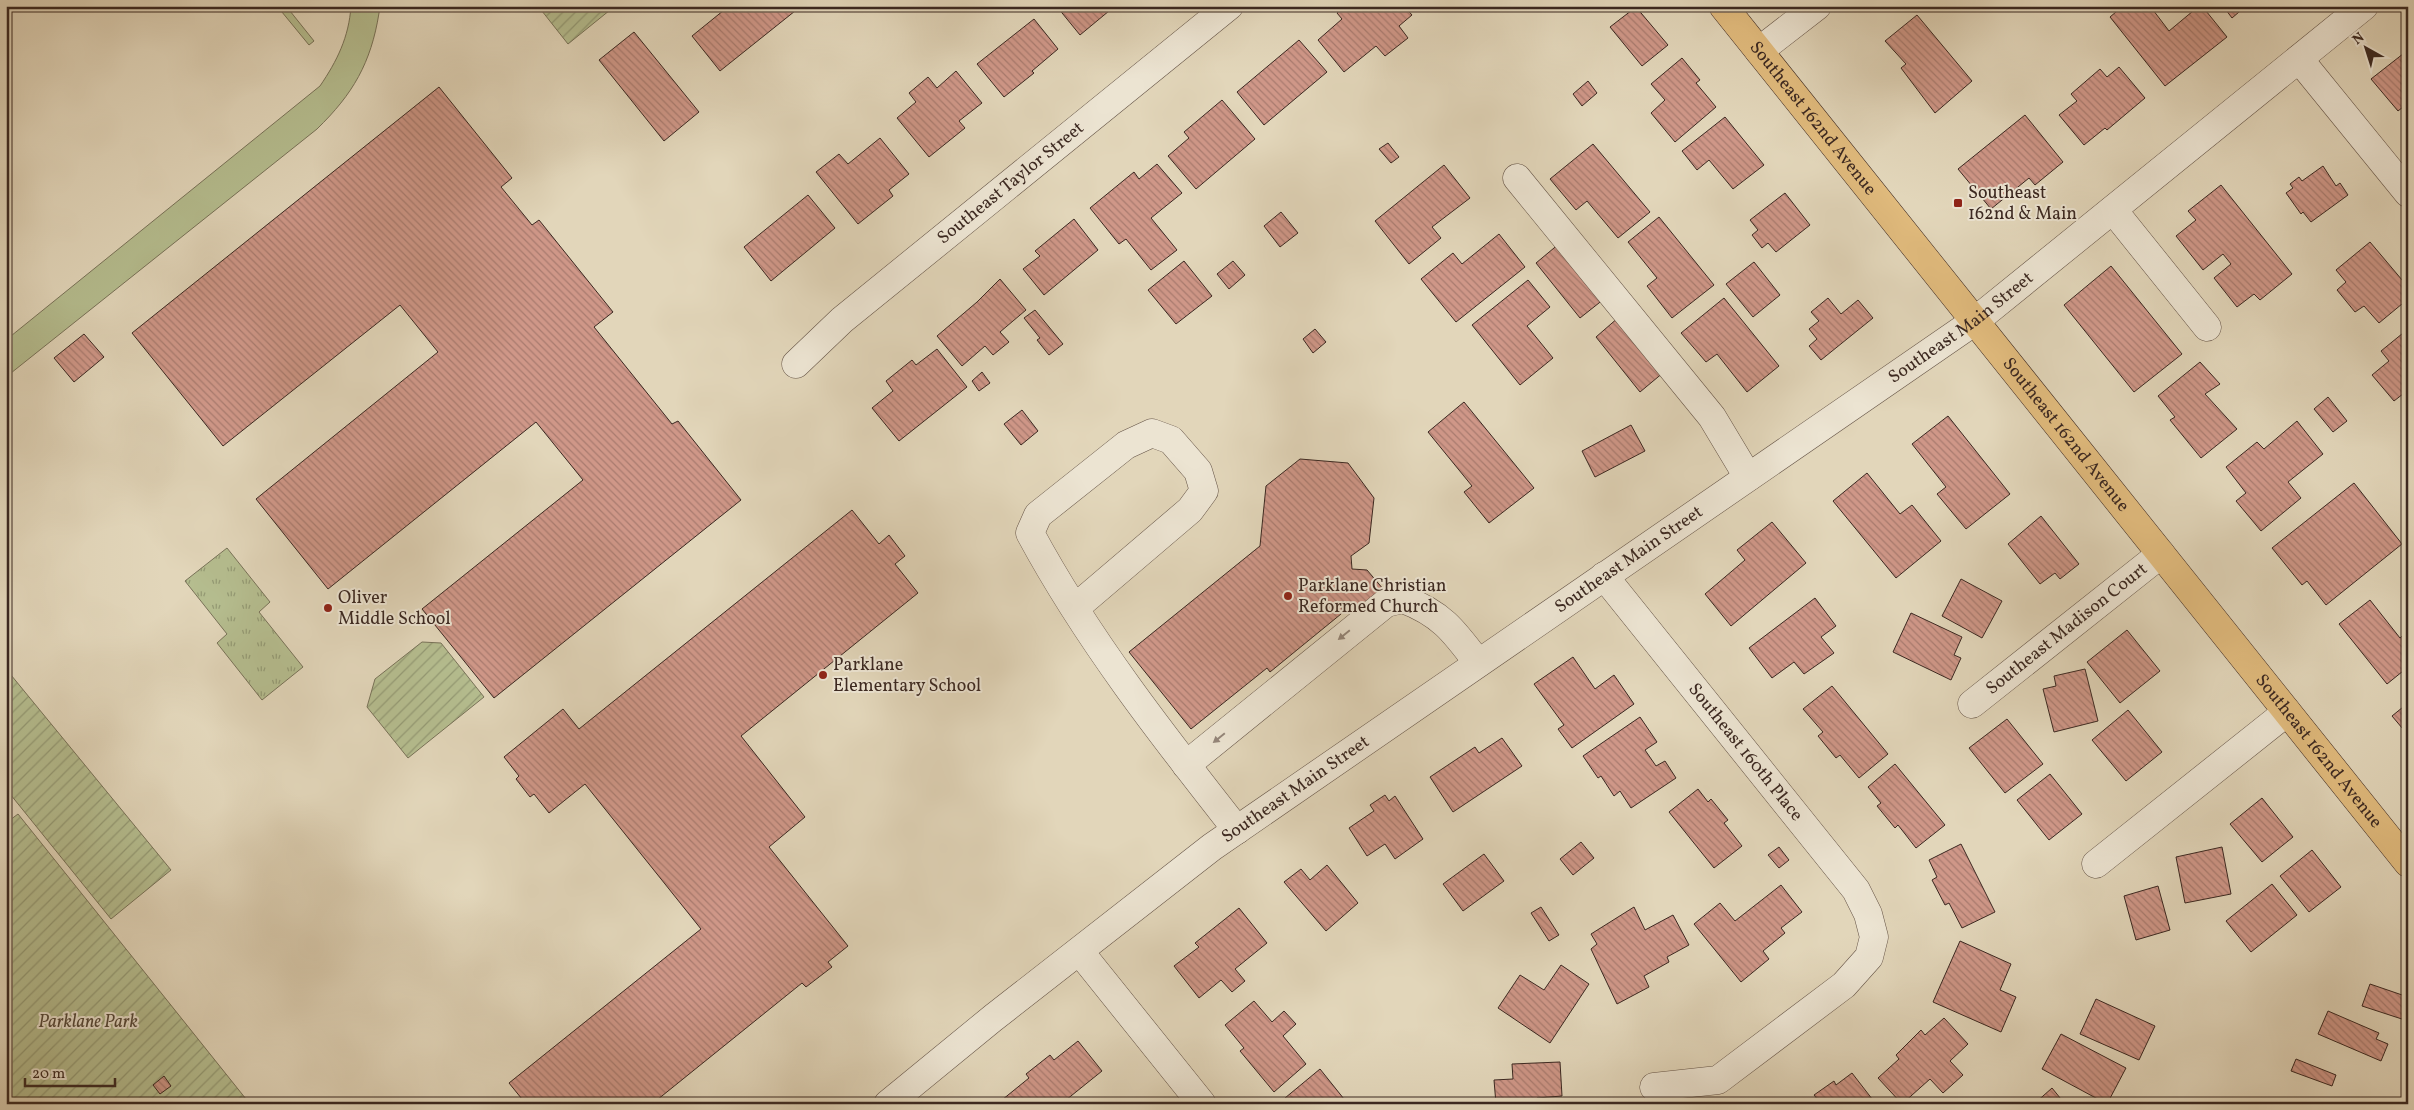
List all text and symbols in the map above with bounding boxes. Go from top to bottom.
north arrow [2342,22,2392,72]
text: N [2349,28,2369,50]
street label: Southeast 162nd Avenue [1743,36,1882,201]
street label: Southeast Taylor Street [932,116,1089,250]
place label: Southeast 162nd & Main [1968,181,2077,227]
marker: Southeast 162nd & Main [1952,197,1964,209]
street label: Southeast Main Street [1883,266,2039,390]
street label: Southeast 162nd Avenue [1996,352,2135,517]
street label: Southeast Main Street [1550,500,1708,619]
street label: Southeast Madison Court [1981,557,2153,701]
place label: Parklane Christian Reformed Church [1298,574,1447,620]
place label: Oliver Middle School [338,586,451,632]
marker: Parklane Christian Reformed Church [1282,590,1294,602]
marker: Oliver Middle School [322,602,334,614]
one-way arrow [1338,630,1351,641]
place label: Parklane Elementary School [833,653,981,699]
marker: Parklane Elementary School [817,669,829,681]
street label: Southeast 162nd Avenue [2249,669,2388,834]
street label: Southeast 160th Place [1682,678,1809,827]
street label: Southeast Main Street [1217,730,1374,849]
one-way arrow [1212,733,1225,744]
park label: Parklane Park [38,1010,138,1035]
scale bar [25,1055,115,1087]
text: 20 m [32,1064,65,1085]

